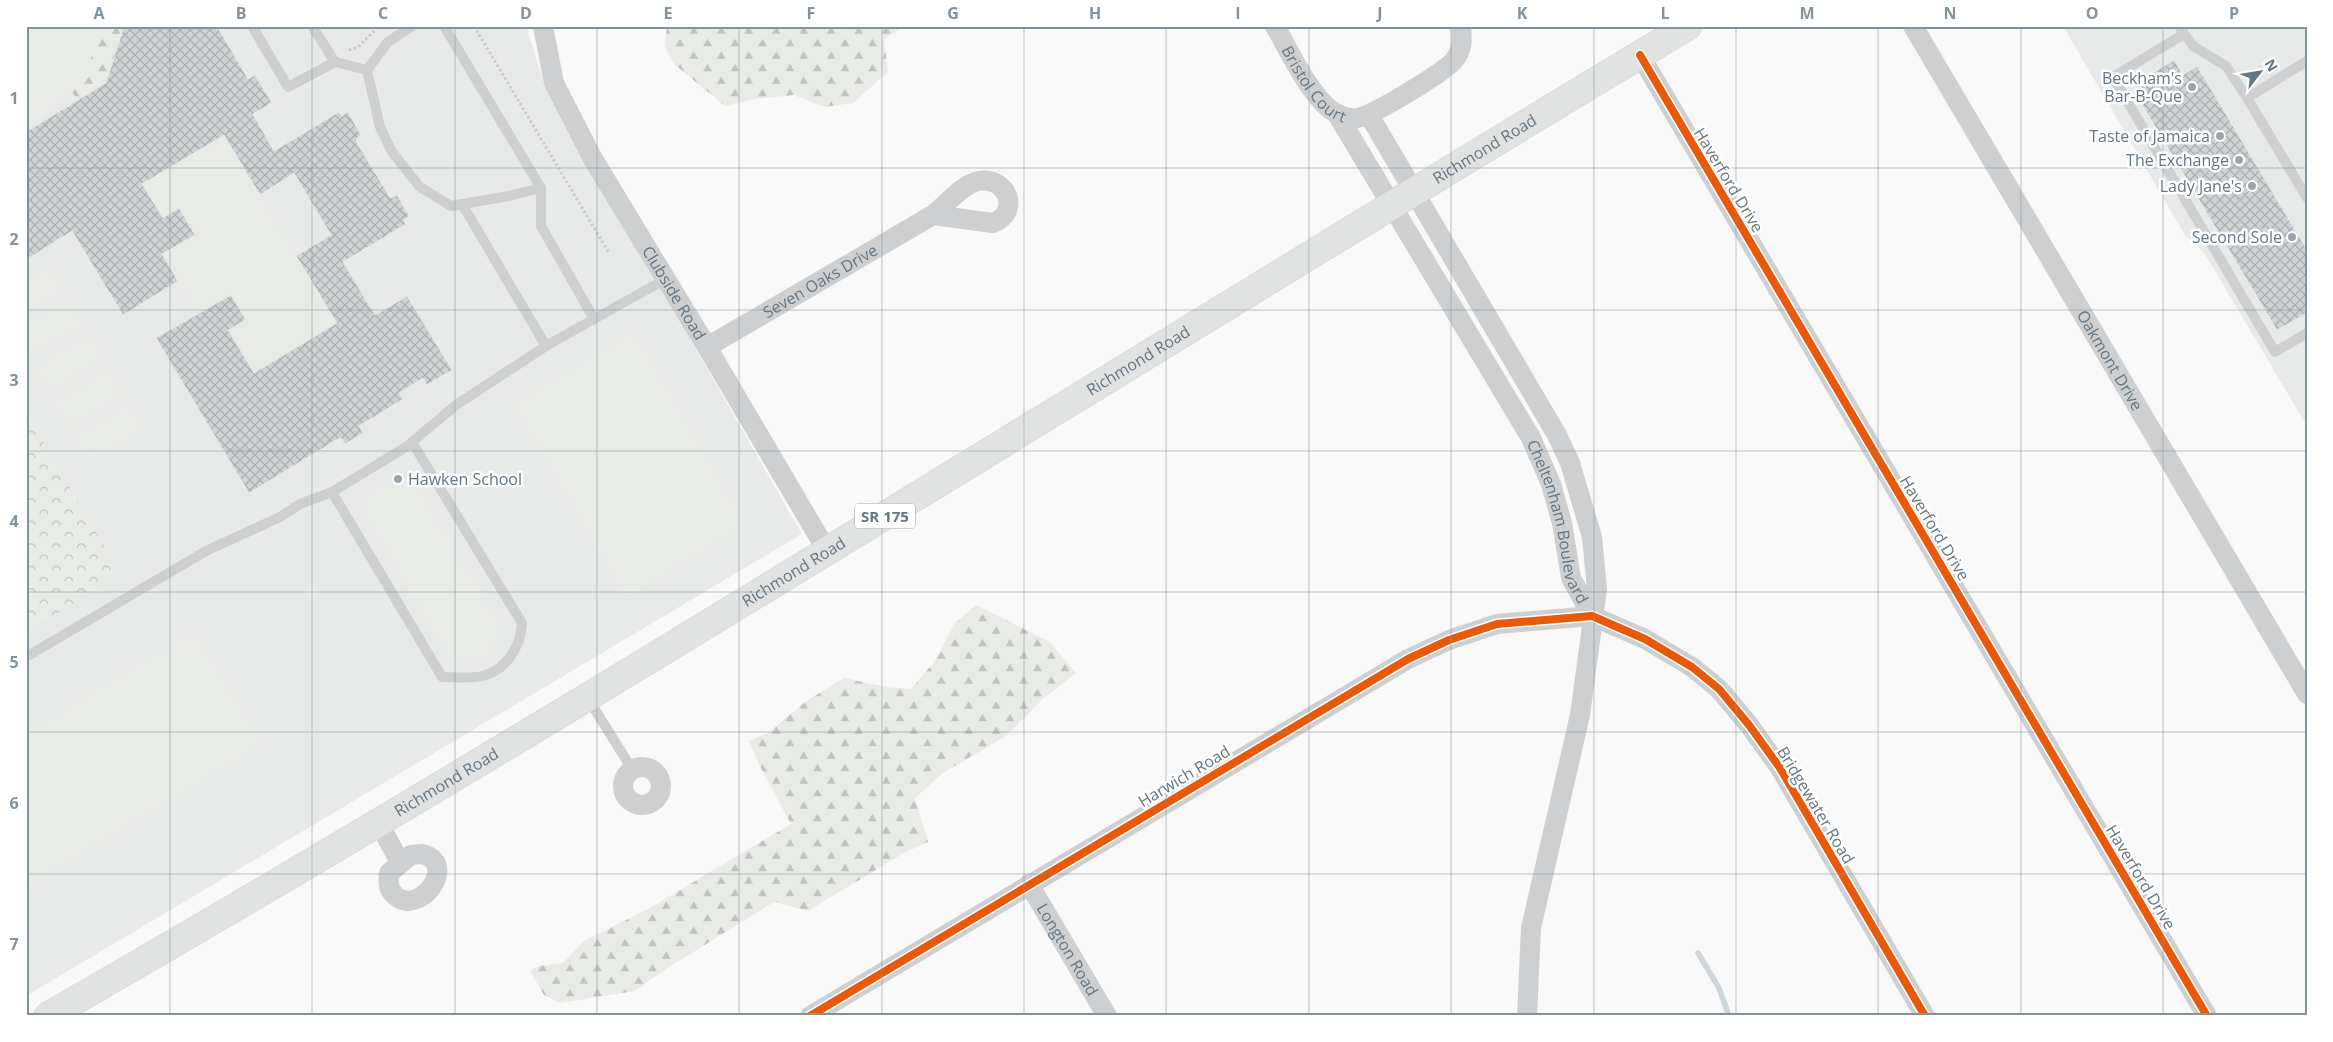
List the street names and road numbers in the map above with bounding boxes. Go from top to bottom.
street label: Bristol Court [1277,42,1350,128]
street label: Richmond Road [1428,109,1541,189]
street label: Haverford Drive [1689,123,1769,237]
street label: Seven Oaks Drive [759,239,882,323]
street label: Clubside Road [637,242,711,344]
street label: Oakmont Drive [2072,306,2148,414]
street label: Richmond Road [1082,320,1194,401]
street label: Cheltenham Boulevard [1522,436,1594,607]
street label: Haverford Drive [1895,471,1975,585]
road number: SR 175 [855,504,915,528]
street label: Richmond Road [738,532,850,612]
street label: Harwich Road [1134,740,1234,812]
street label: Richmond Road [390,742,503,822]
street label: Bridgewater Road [1772,742,1860,868]
street label: Haverford Drive [2101,820,2181,934]
street label: Longton Road [1032,899,1104,1000]

